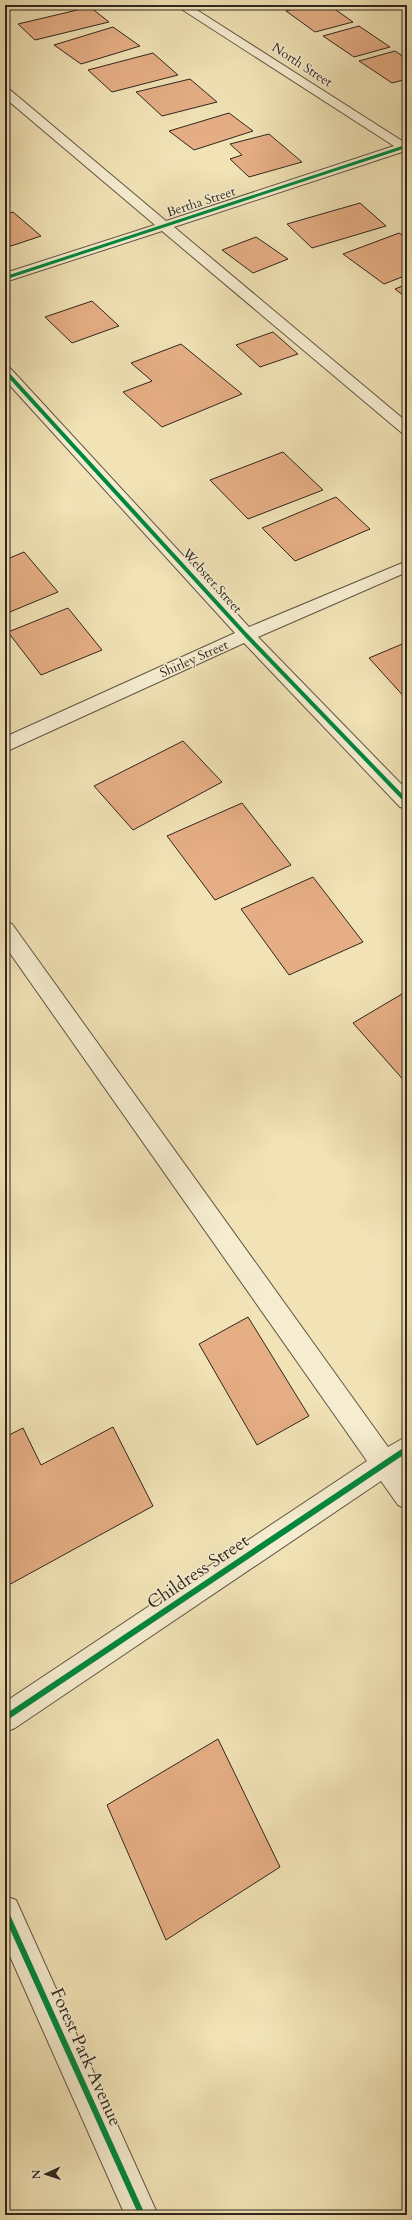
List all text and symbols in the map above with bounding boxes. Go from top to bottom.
street label: North Street [268,39,336,91]
street label: Bertha Street [164,182,238,222]
street label: Webster Street [178,544,246,617]
street label: Shirley Street [157,636,231,682]
street label: Childress Street [142,1529,254,1615]
street label: Forest Park Avenue [44,1984,128,2130]
north arrow [26,2154,66,2194]
text: N [29,2169,44,2180]

